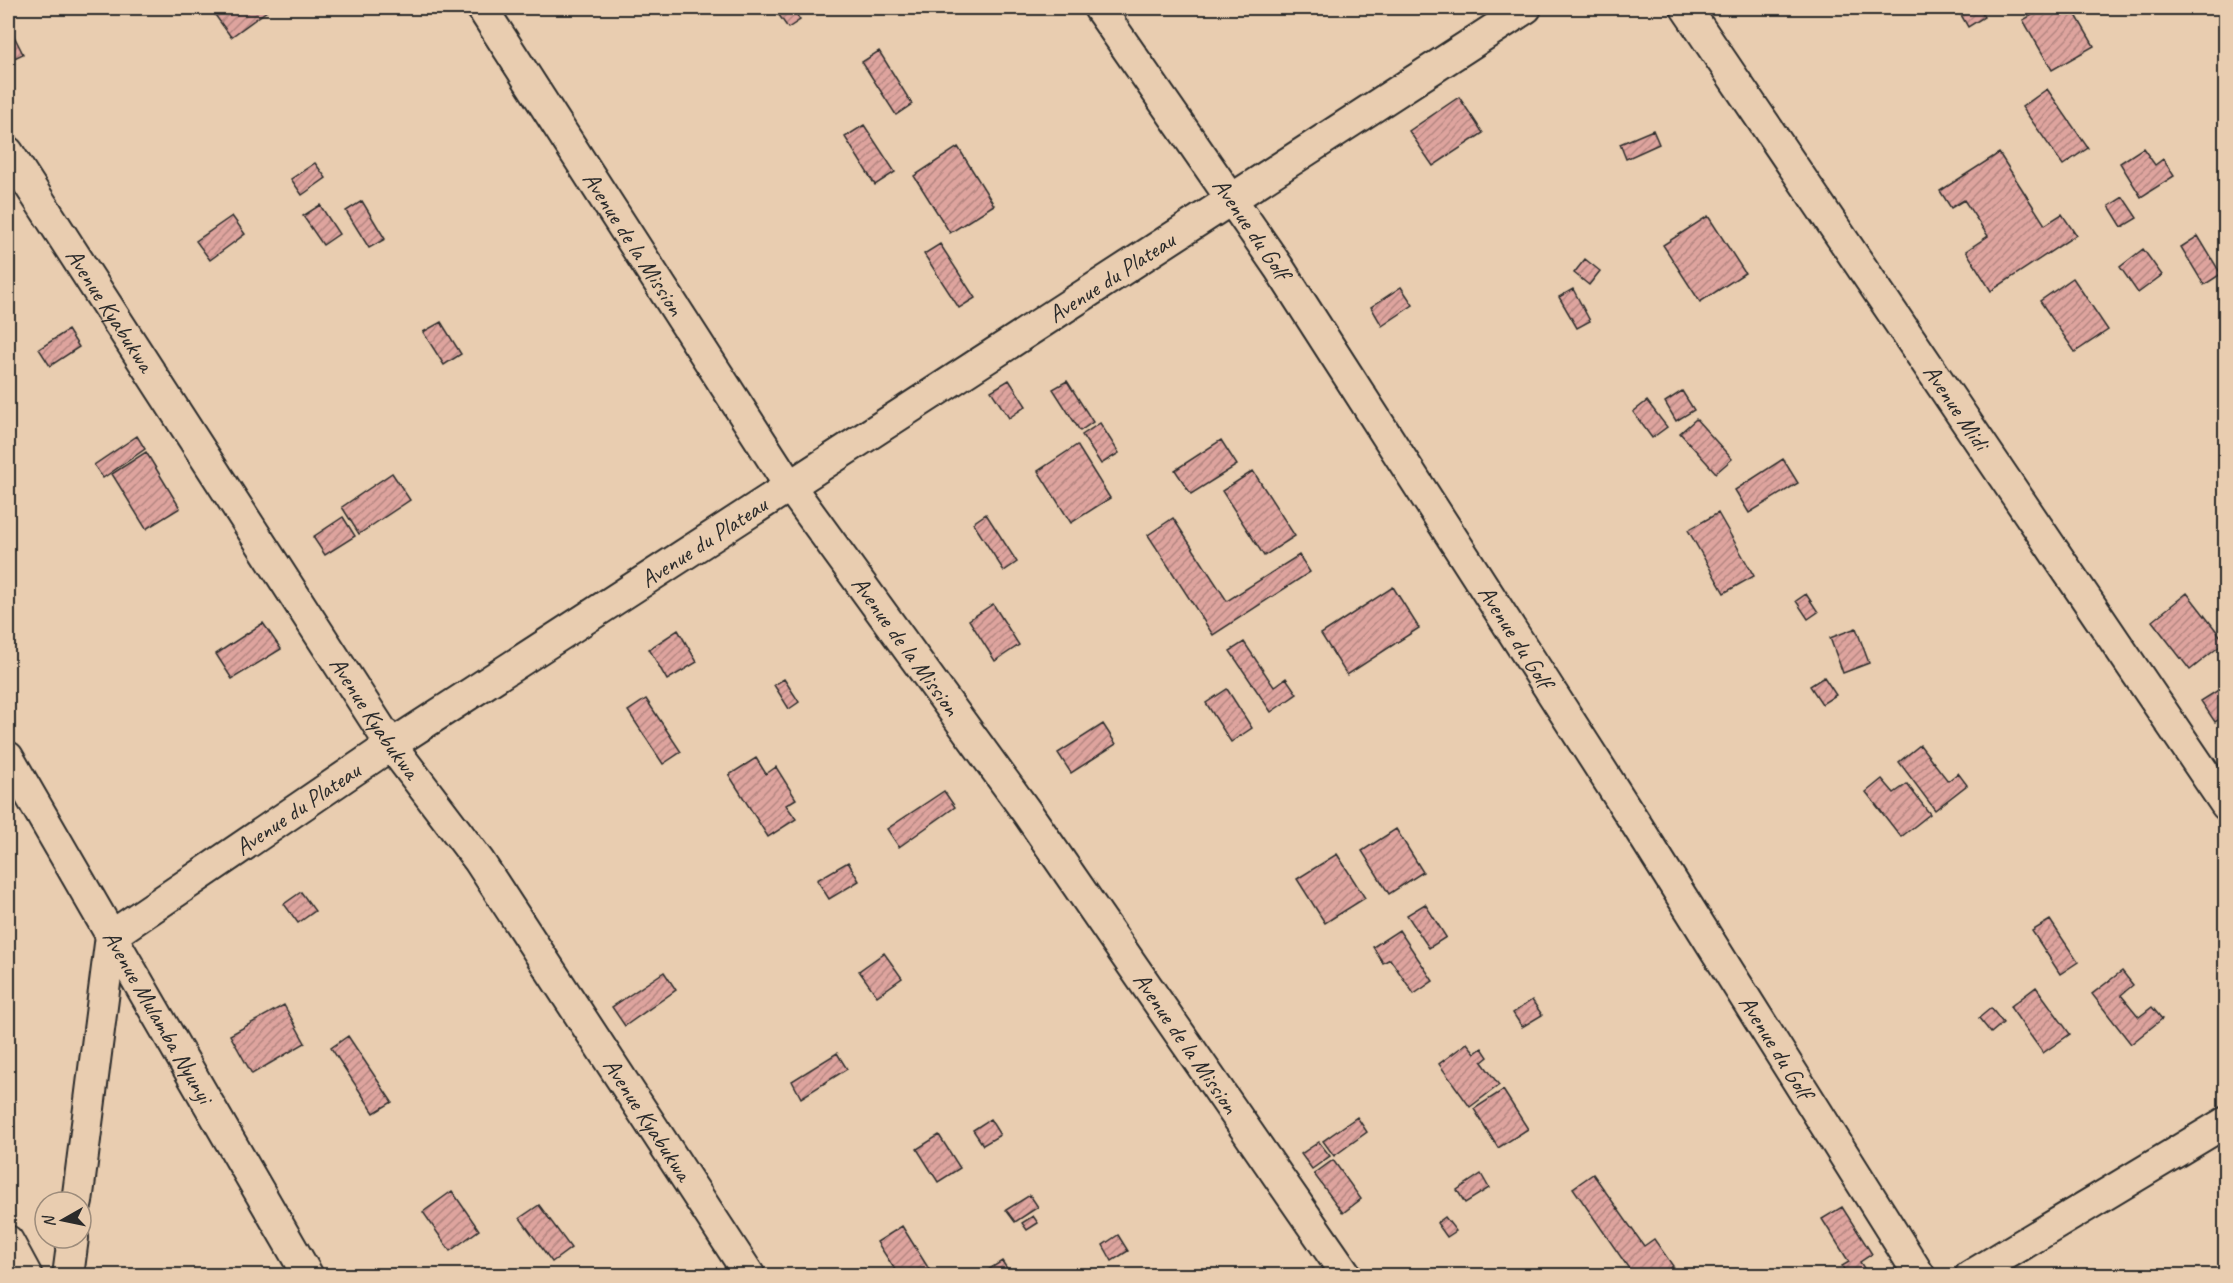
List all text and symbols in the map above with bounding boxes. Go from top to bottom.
street label: Avenue de la Mission [576,166,692,322]
street label: Avenue du Golf [1206,172,1300,289]
street label: Avenue du Plateau [1042,224,1182,329]
street label: Avenue Kyabukwa [59,243,162,379]
street label: Avenue Midi [1917,358,1997,458]
street label: Avenue du Plateau [635,489,775,594]
street label: Avenue de la Mission [845,570,967,723]
street label: Avenue du Golf [1471,579,1562,698]
street label: Avenue Kyabukwa [323,651,428,786]
street label: Avenue du Plateau [229,754,368,862]
street label: Avenue Mulamba Nyunyi [96,925,221,1111]
street label: Avenue de la Mission [1127,966,1246,1120]
street label: Avenue du Golf [1732,989,1822,1108]
street label: Avenue Kyabukwa [597,1052,700,1188]
north arrow [33,1190,93,1250]
text: N [38,1213,60,1229]

